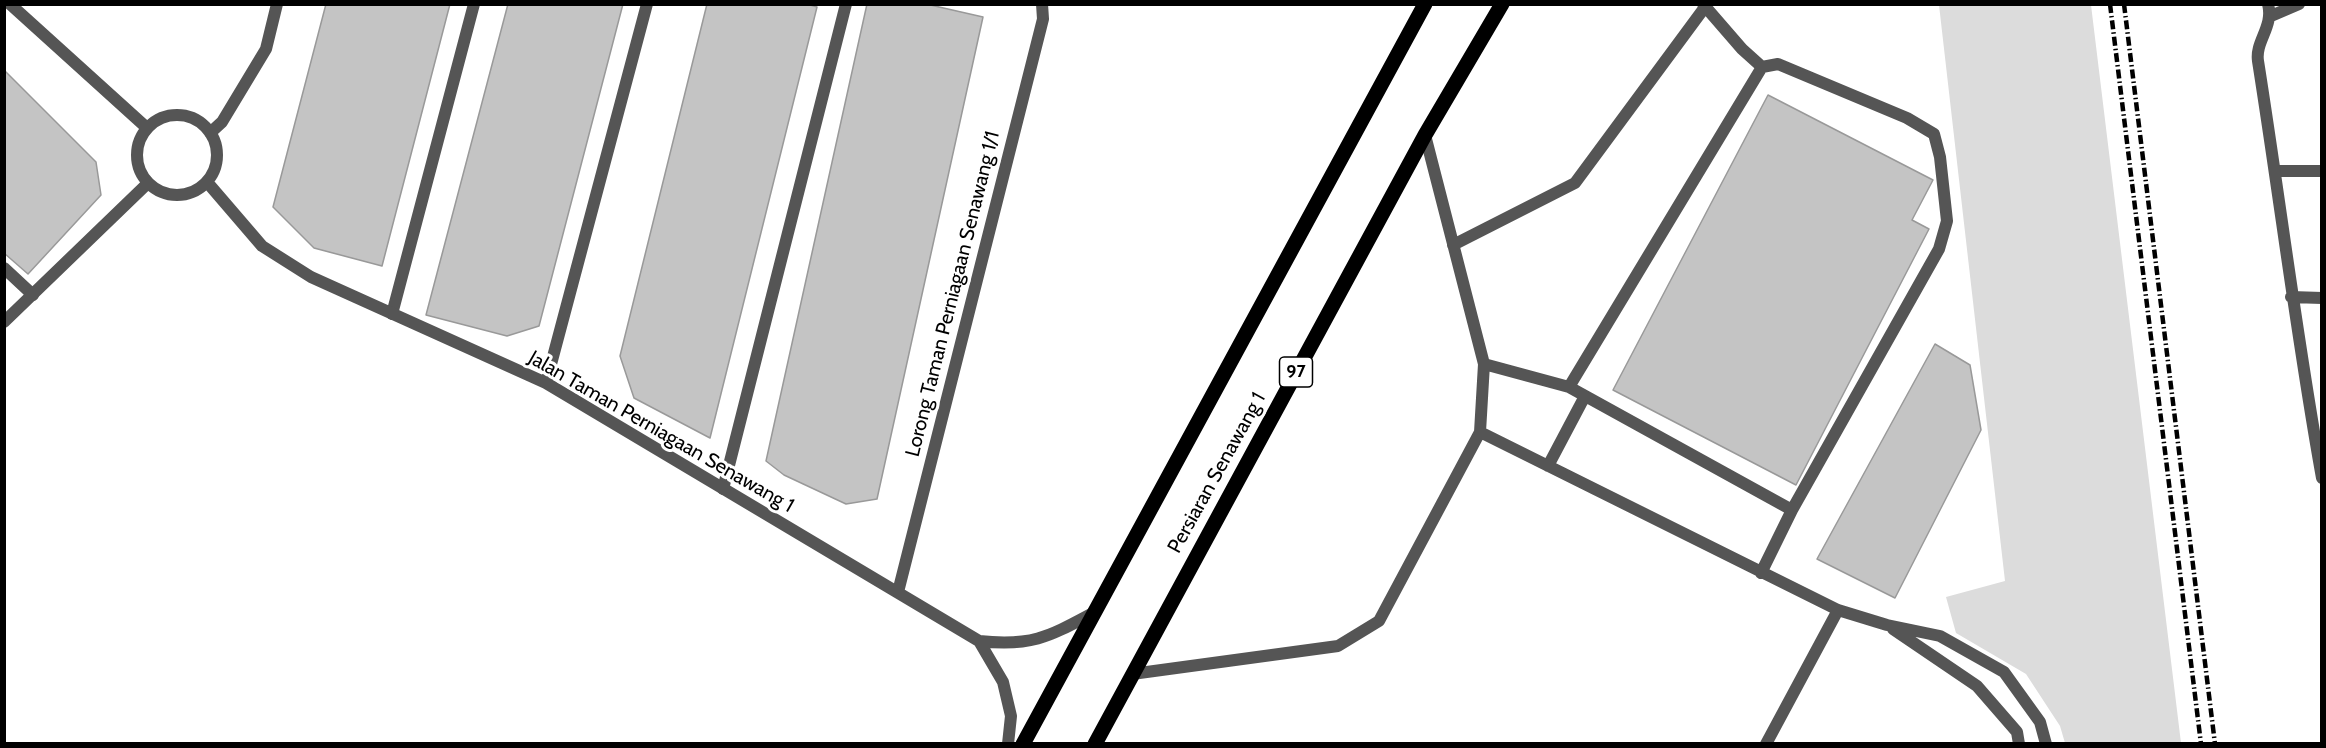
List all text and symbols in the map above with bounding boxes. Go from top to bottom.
street label: Lorong Taman Perniagaan Senawang 1/1 [901,129,1005,459]
street label: Jalan Taman Perniagaan Senawang 1 [524,346,798,518]
road number: 97 [1280,357,1312,387]
street label: Persiaran Senawang 1 [1163,388,1271,558]

